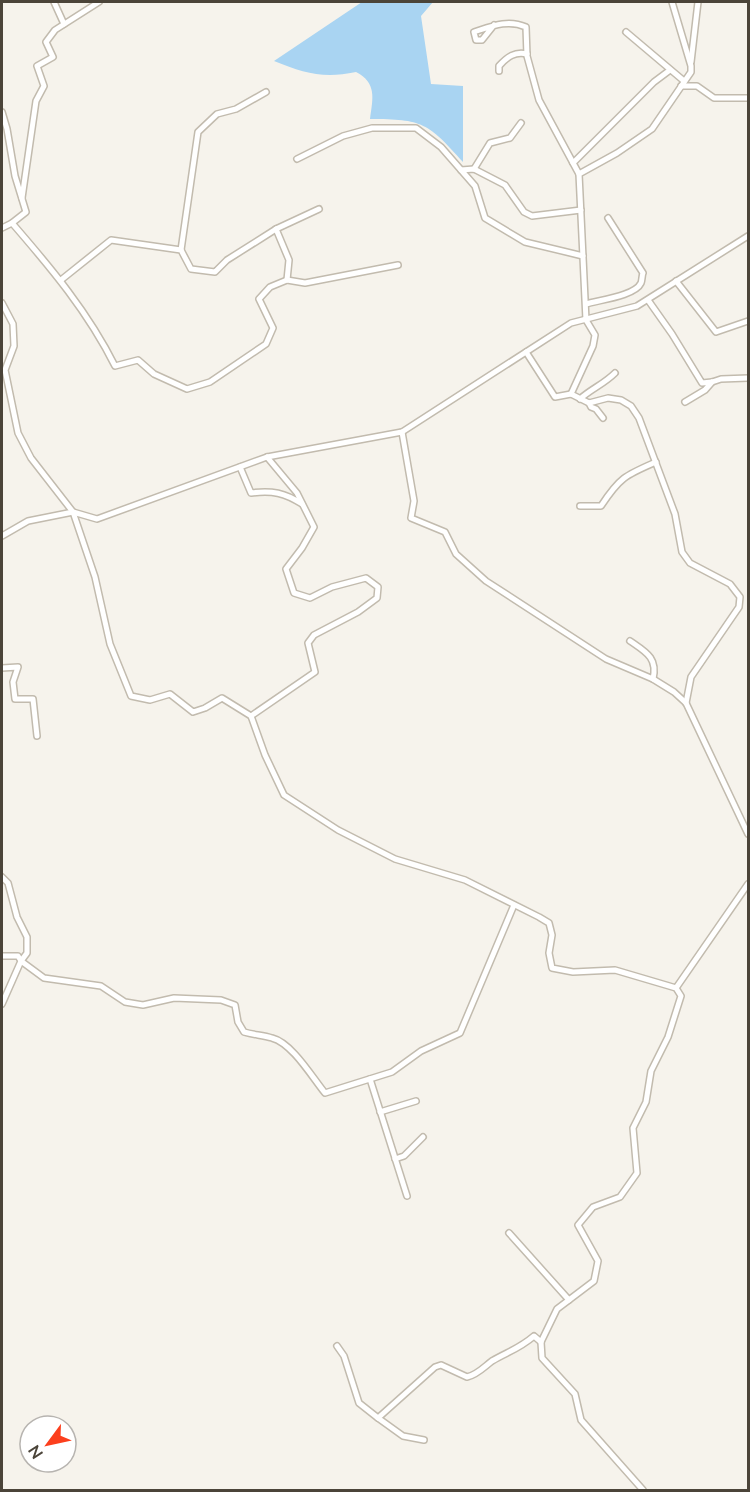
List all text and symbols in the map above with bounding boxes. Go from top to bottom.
north arrow [18,1414,78,1474]
text: N [24,1442,46,1463]

